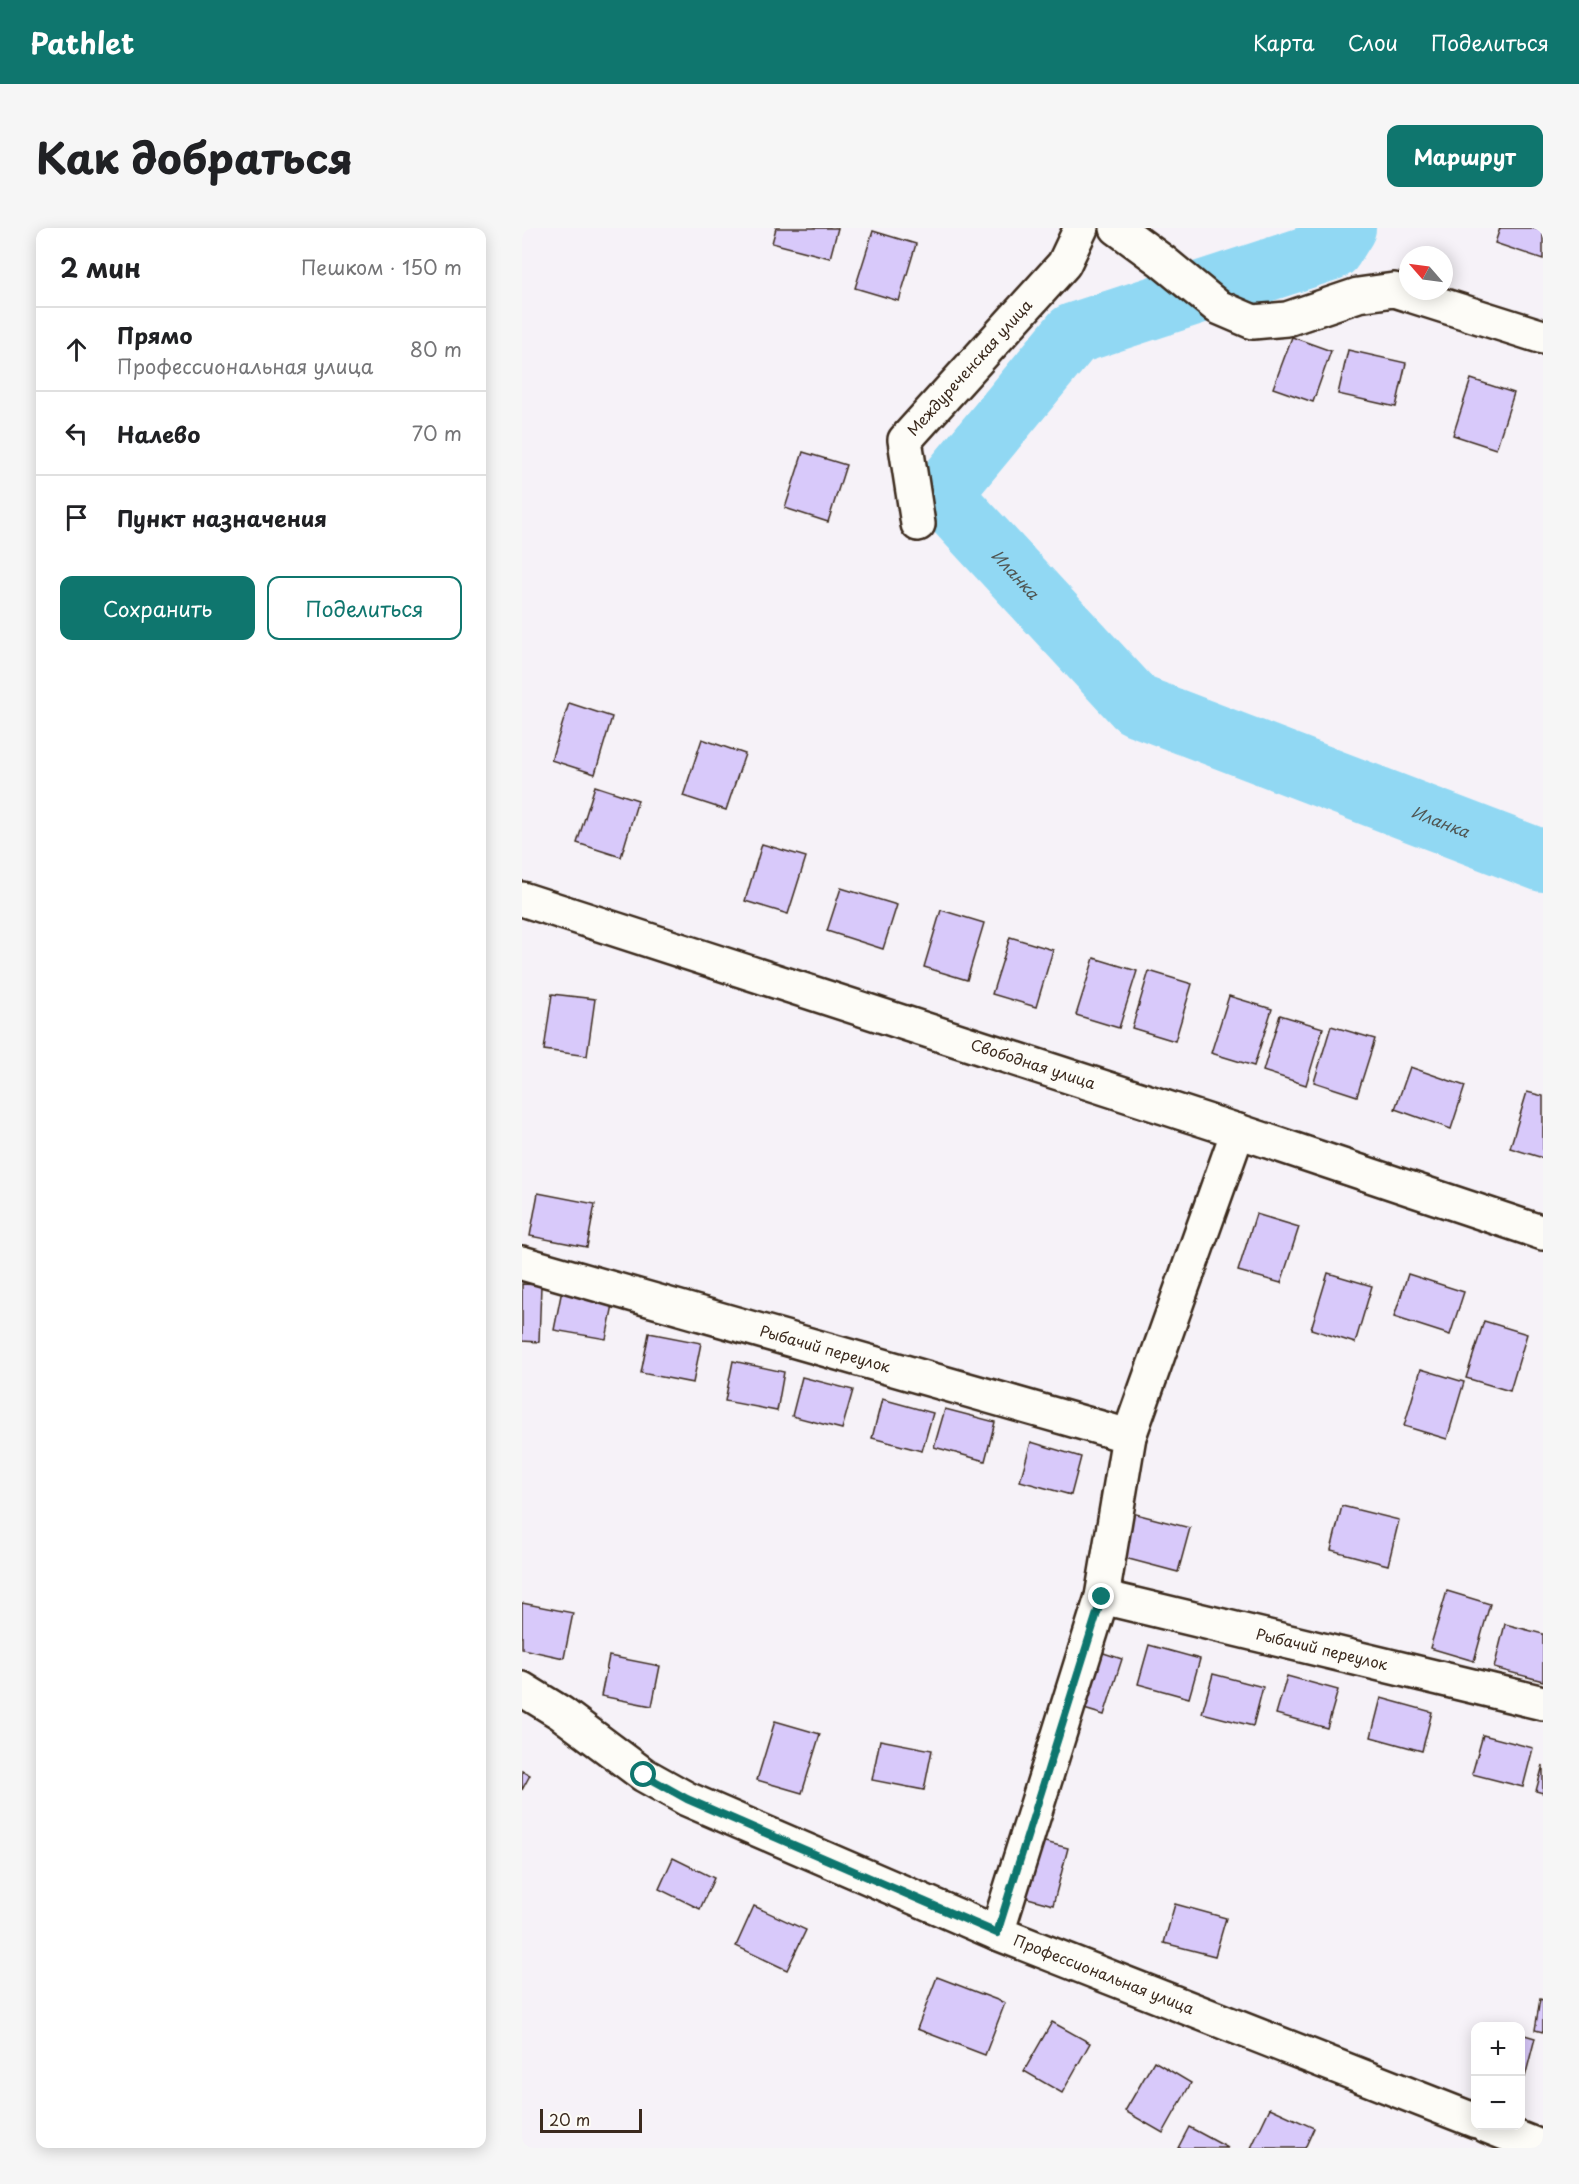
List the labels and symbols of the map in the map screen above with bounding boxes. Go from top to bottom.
north arrow [1399,246,1453,300]
street label: Междуреченская улица [901,293,1037,440]
water label: Иланка [987,543,1046,605]
water label: Иланка [1408,799,1474,843]
street label: Свободная улица [968,1032,1099,1094]
street label: Рыбачий переулок [757,1318,893,1377]
route end [1088,1583,1114,1609]
street label: Рыбачий переулок [1254,1621,1390,1675]
route start [630,1761,656,1787]
street label: Профессиональная улица [1011,1928,1198,2020]
scale bar [540,2106,642,2134]

